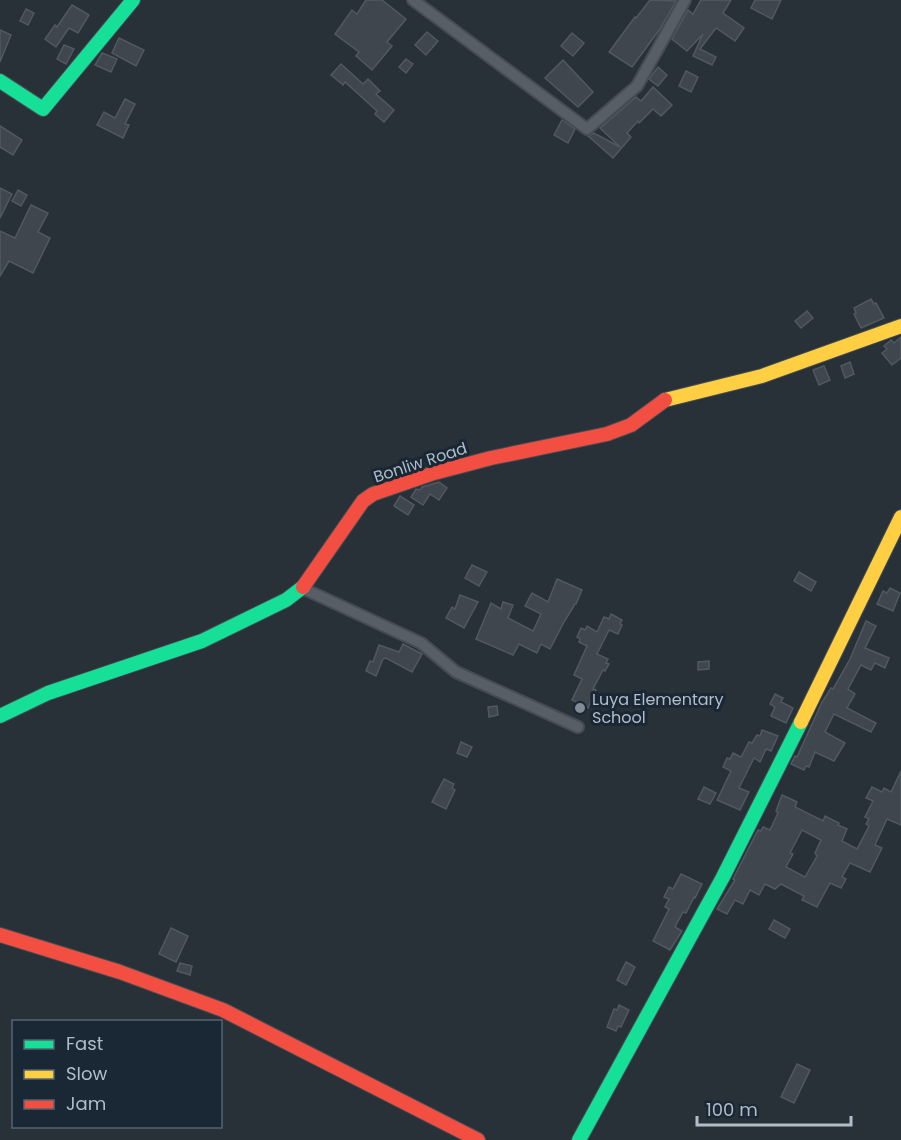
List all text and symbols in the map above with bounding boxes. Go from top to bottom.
street label: Bonliw Road [370,437,470,488]
place label: Luya Elementary School [592,688,724,729]
marker: Luya Elementary School [573,701,587,715]
legend [12,1020,222,1128]
text: Fast [66,1031,103,1056]
text: Slow [66,1061,108,1086]
scale bar [697,1089,852,1127]
text: Jam [66,1091,106,1116]
text: 100 m [706,1097,758,1122]

